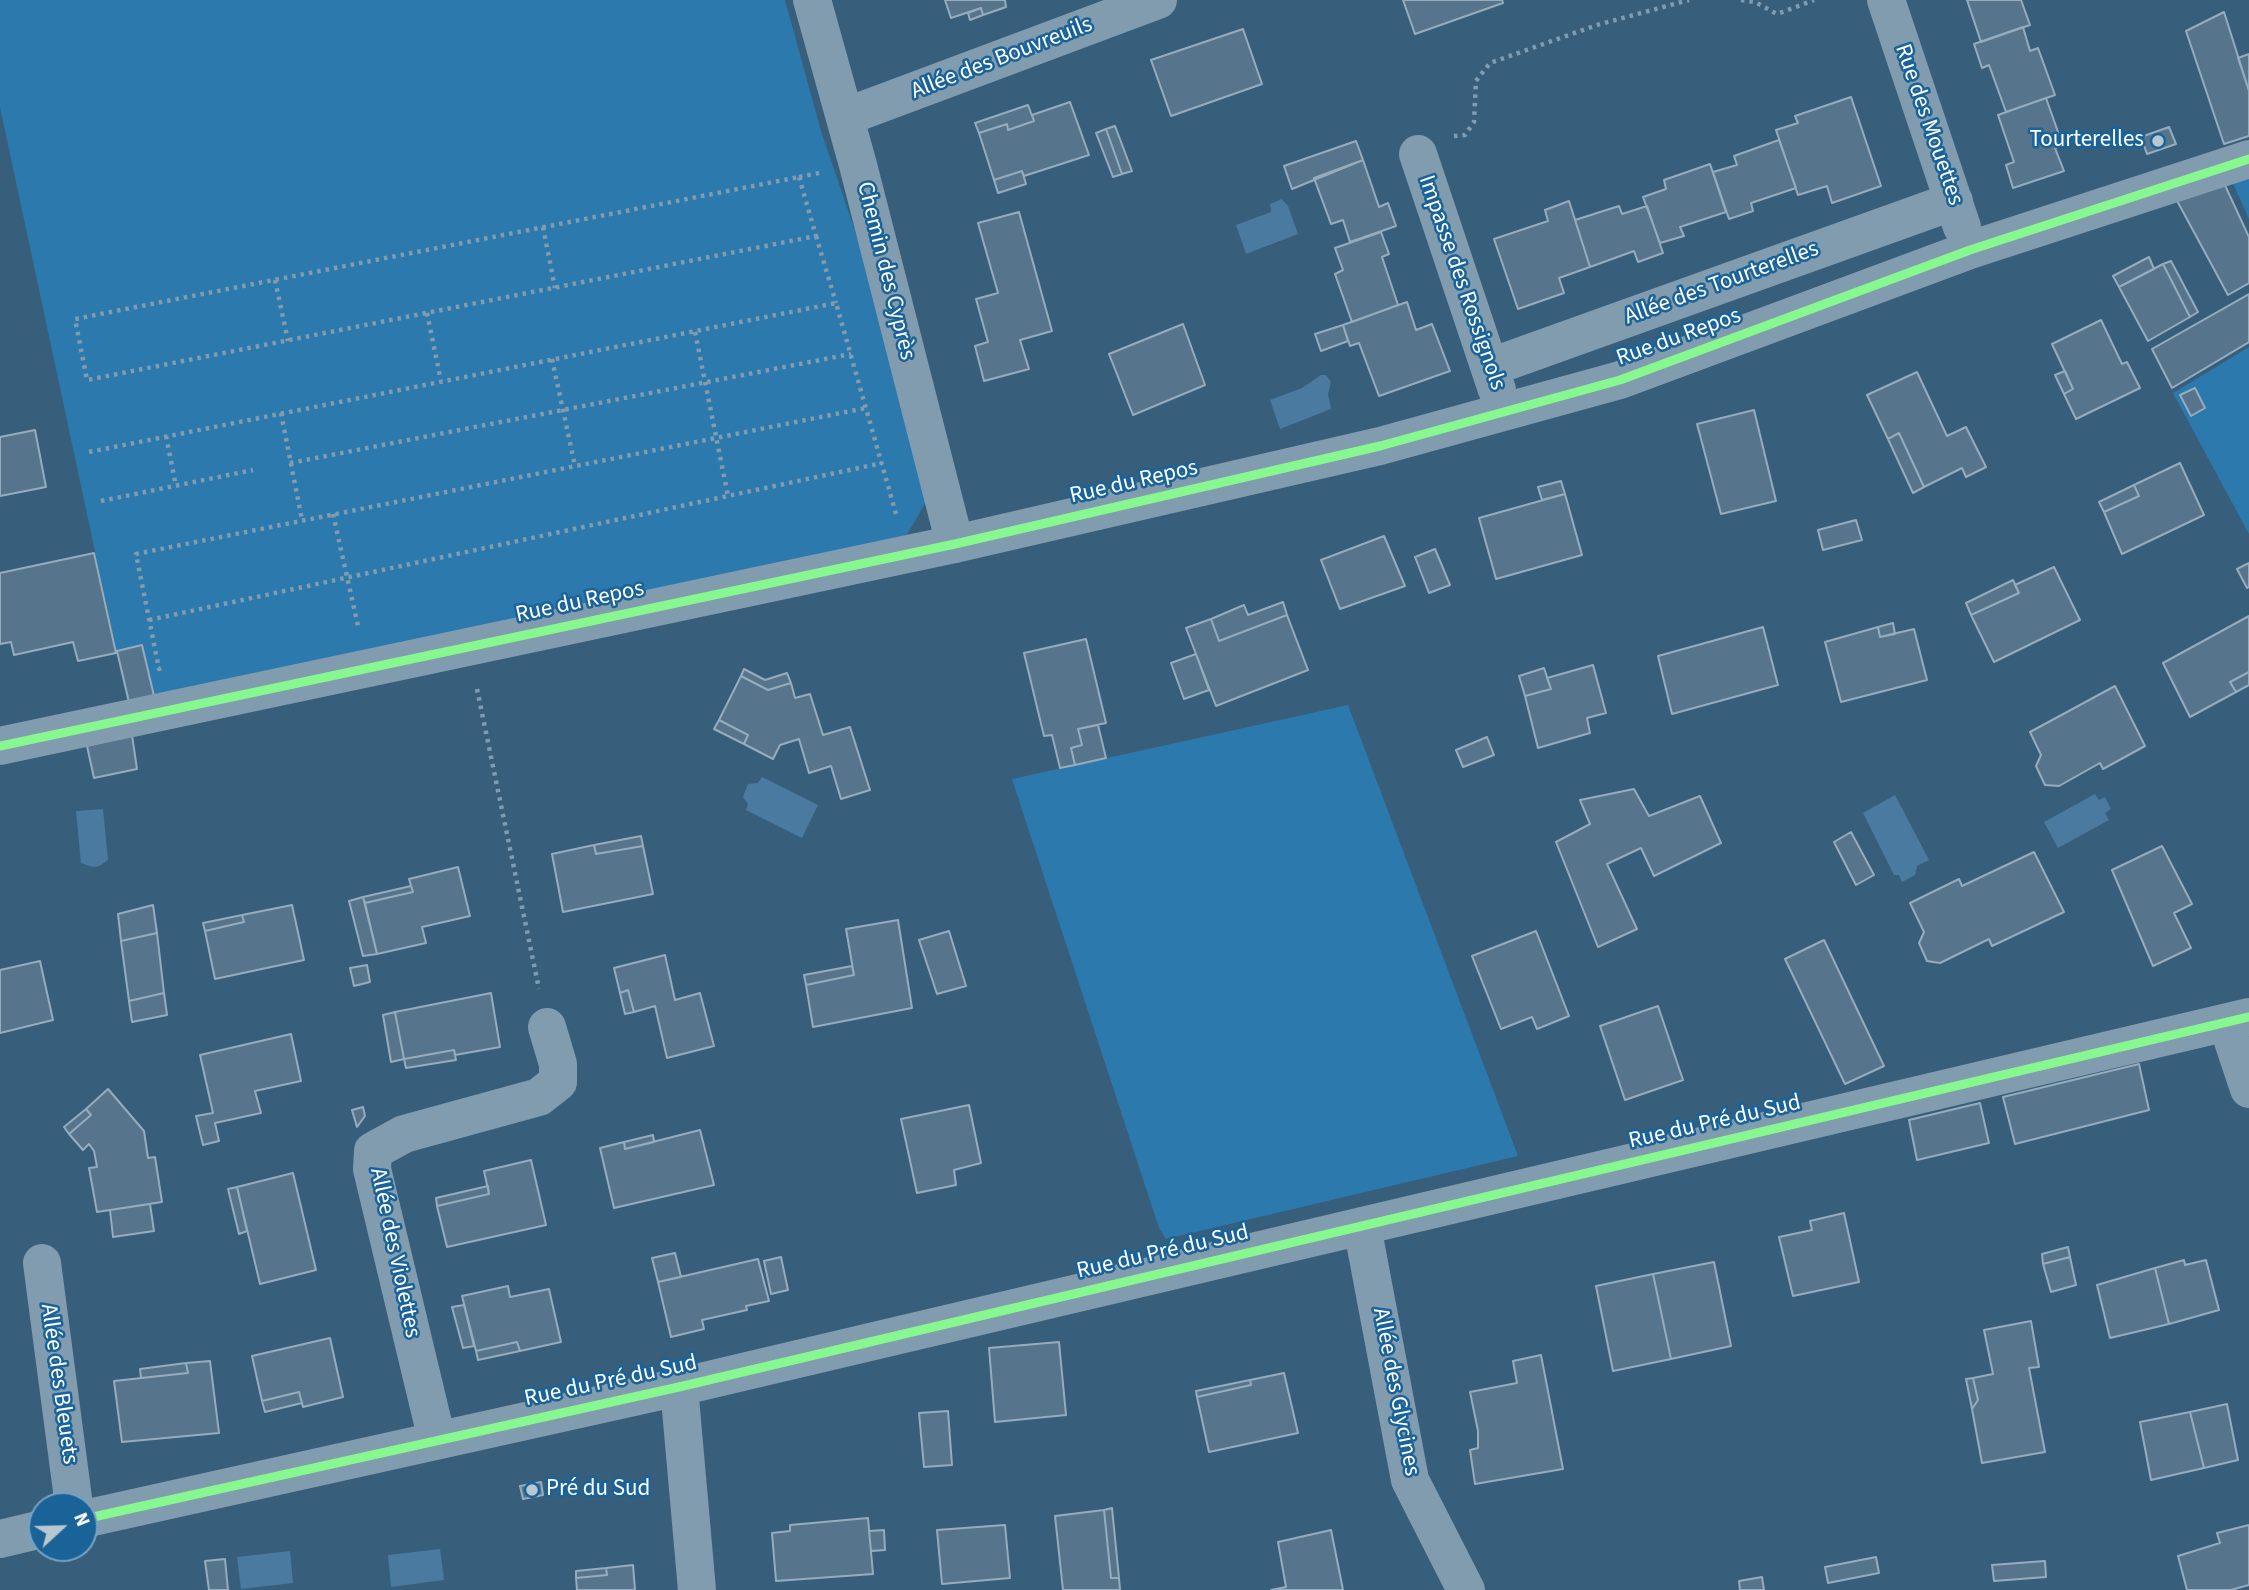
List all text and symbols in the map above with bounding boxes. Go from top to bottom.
street label: Allée des Bouvreuils [907,12,1097,106]
street label: Rue des Mouettes [1887,41,1969,209]
place label: Tourterelles [2029,127,2144,155]
marker: Tourterelles [2150,133,2166,149]
street label: Impasse des Rossignols [1411,172,1511,394]
street label: Chemin des Cyprès [850,179,920,363]
street label: Allée des Tourterelles [1621,236,1823,332]
street label: Rue du Repos [1613,303,1745,373]
street label: Rue du Repos [1067,455,1201,511]
street label: Rue du Repos [513,576,647,630]
street label: Rue du Pré du Sud [1626,1090,1804,1156]
street label: Allée des Violettes [363,1166,425,1340]
street label: Rue du Pré du Sud [1074,1220,1252,1286]
street label: Allée des Bleuets [33,1302,83,1466]
street label: Allée des Glycines [1365,1306,1425,1478]
street label: Rue du Pré du Sud [522,1350,700,1414]
place label: Pré du Sud [546,1476,650,1504]
marker: Pré du Sud [524,1482,540,1498]
north arrow [28,1492,98,1562]
text: N [66,1509,96,1531]

